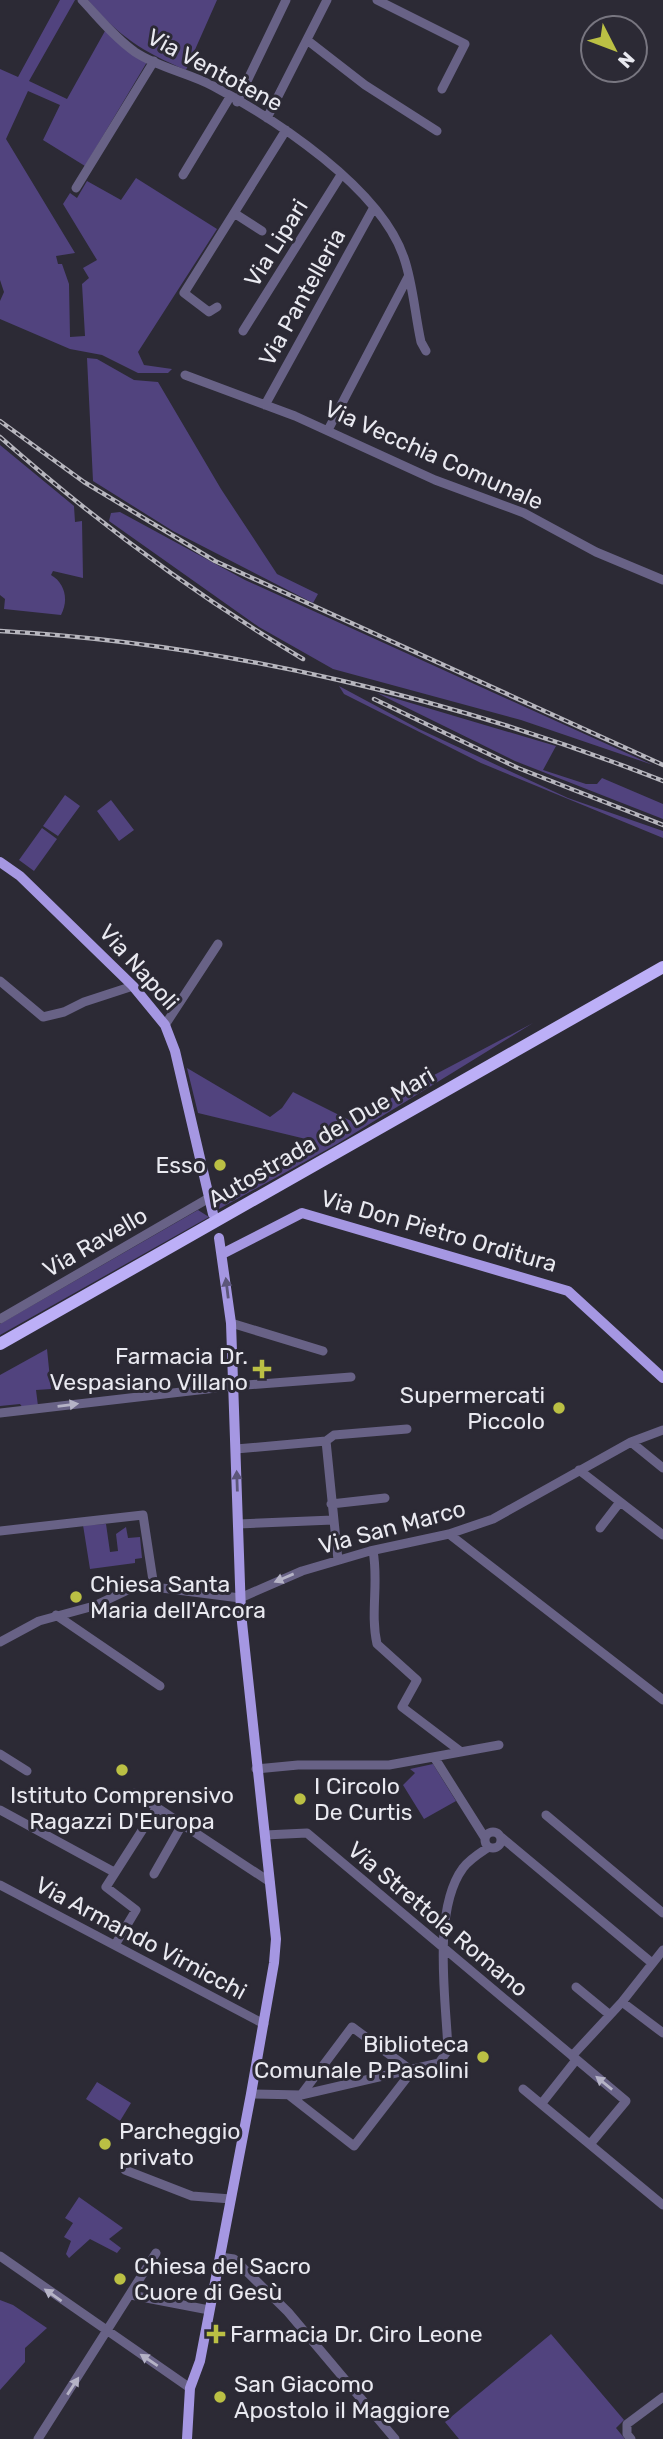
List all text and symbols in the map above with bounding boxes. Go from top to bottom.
north arrow [579,14,649,84]
street label: Via Ventotene [142,23,288,117]
text: N [613,47,639,73]
street label: Via Lipari [238,194,314,292]
street label: Via Pantelleria [253,223,351,371]
street label: Via Vecchia Comunale [320,394,548,516]
street label: Via Napoli [93,918,185,1016]
street label: Autostrada dei Due Mari [203,1061,439,1213]
place label: Esso [155,1151,206,1179]
marker: Esso [212,1157,228,1173]
street label: Via Don Pietro Orditura [318,1184,560,1278]
street label: Via Ravello [38,1201,152,1283]
one-way arrow [221,1277,232,1299]
place label: Farmacia Dr. Vespasiano Villano [49,1342,248,1396]
marker: Farmacia Dr. Vespasiano Villano [254,1361,270,1377]
place label: Supermercati Piccolo [400,1381,545,1435]
one-way arrow [57,1400,79,1411]
marker: Supermercati Piccolo [551,1400,567,1416]
one-way arrow [231,1470,243,1492]
street label: Via San Marco [316,1494,468,1560]
place label: Chiesa Santa Maria dell'Arcora [90,1570,266,1624]
one-way arrow [274,1573,295,1584]
marker: Chiesa Santa Maria dell'Arcora [68,1589,84,1605]
marker: Istituto Comprensivo Ragazzi D'Europa [114,1762,130,1778]
place label: I Circolo De Curtis [314,1772,413,1826]
place label: Istituto Comprensivo Ragazzi D'Europa [10,1781,234,1835]
marker: I Circolo De Curtis [292,1791,308,1807]
street label: Via Strettola Romano [342,1835,534,2003]
street label: Via Armando Virnicchi [31,1870,251,2006]
place label: Biblioteca Comunale P.Pasolini [254,2030,469,2084]
marker: Biblioteca Comunale P.Pasolini [475,2049,491,2065]
one-way arrow [595,2075,613,2090]
place label: Parcheggio privato [119,2117,241,2171]
marker: Parcheggio privato [97,2136,113,2152]
place label: Chiesa del Sacro Cuore di Gesù [134,2252,311,2306]
marker: Chiesa del Sacro Cuore di Gesù [112,2271,128,2287]
one-way arrow [44,2288,62,2302]
place label: Farmacia Dr. Ciro Leone [230,2320,483,2348]
marker: Farmacia Dr. Ciro Leone [208,2326,224,2342]
one-way arrow [140,2353,158,2367]
place label: San Giacomo Apostolo il Maggiore [234,2370,450,2424]
one-way arrow [66,2376,79,2395]
marker: San Giacomo Apostolo il Maggiore [212,2389,228,2405]

